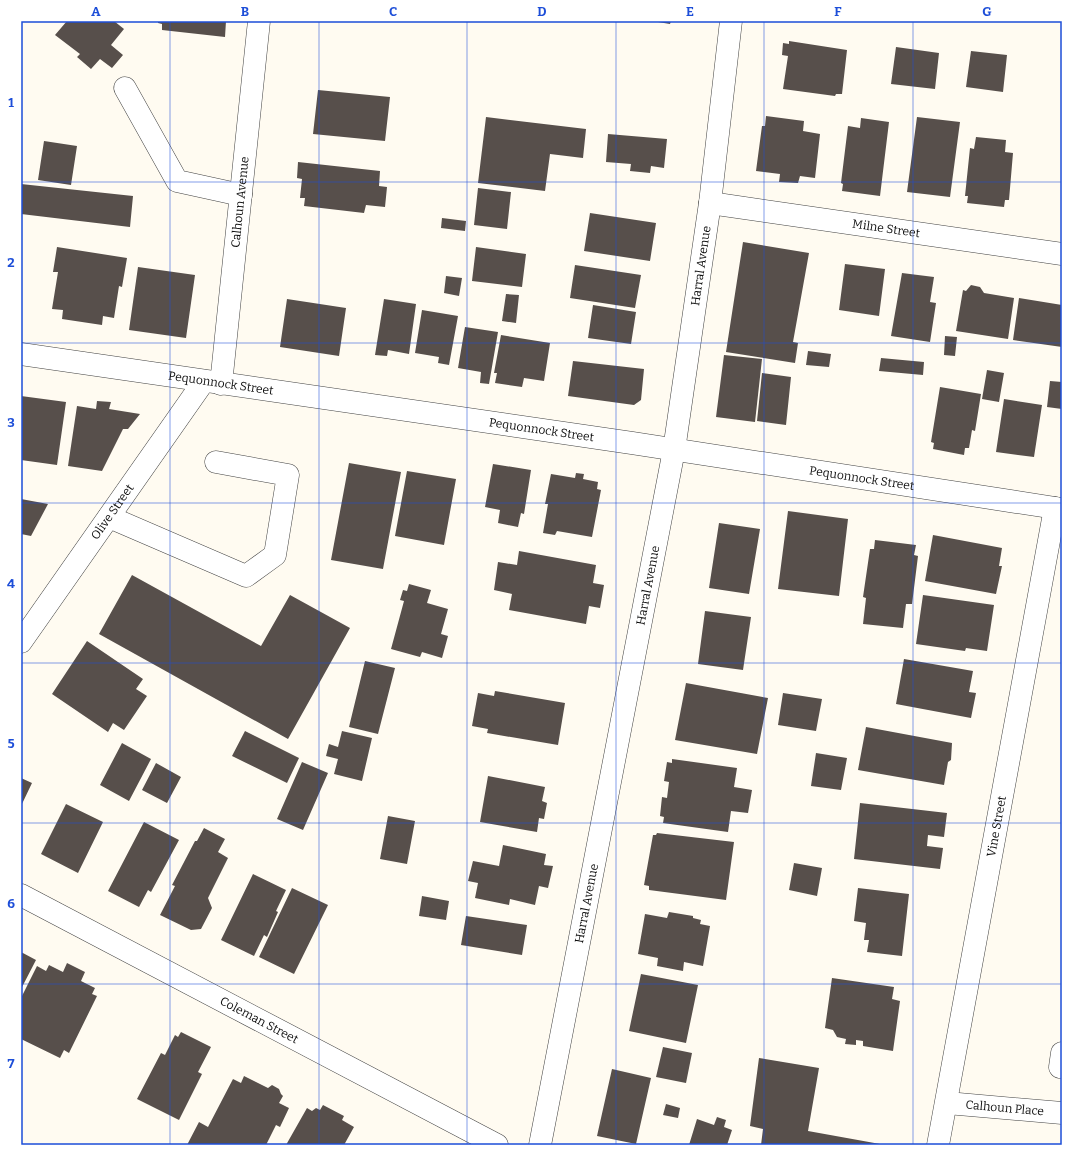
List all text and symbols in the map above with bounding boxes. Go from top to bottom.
text: A [91,4,101,19]
text: B [241,4,249,19]
text: C [389,4,397,19]
text: D [537,4,547,19]
text: E [686,4,694,19]
text: F [834,4,842,19]
text: G [982,4,992,19]
text: 1 [8,95,14,110]
street label: Calhoun Avenue [228,156,252,248]
street label: Milne Street [851,217,922,240]
street label: Harral Avenue [688,225,714,307]
text: 2 [7,255,15,270]
street label: Pequonnock Street [167,369,275,398]
text: 3 [7,415,15,430]
street label: Pequonnock Street [488,415,596,444]
street label: Pequonnock Street [808,463,916,493]
street label: Olive Street [88,481,137,542]
street label: Harral Avenue [633,544,662,626]
text: 4 [7,576,15,591]
text: 5 [7,736,15,751]
street label: Vine Street [984,794,1009,858]
street label: Harral Avenue [572,862,601,944]
text: 6 [7,896,15,911]
street label: Coleman Street [218,994,301,1047]
text: 7 [8,1056,15,1071]
street label: Calhoun Place [965,1098,1045,1118]

